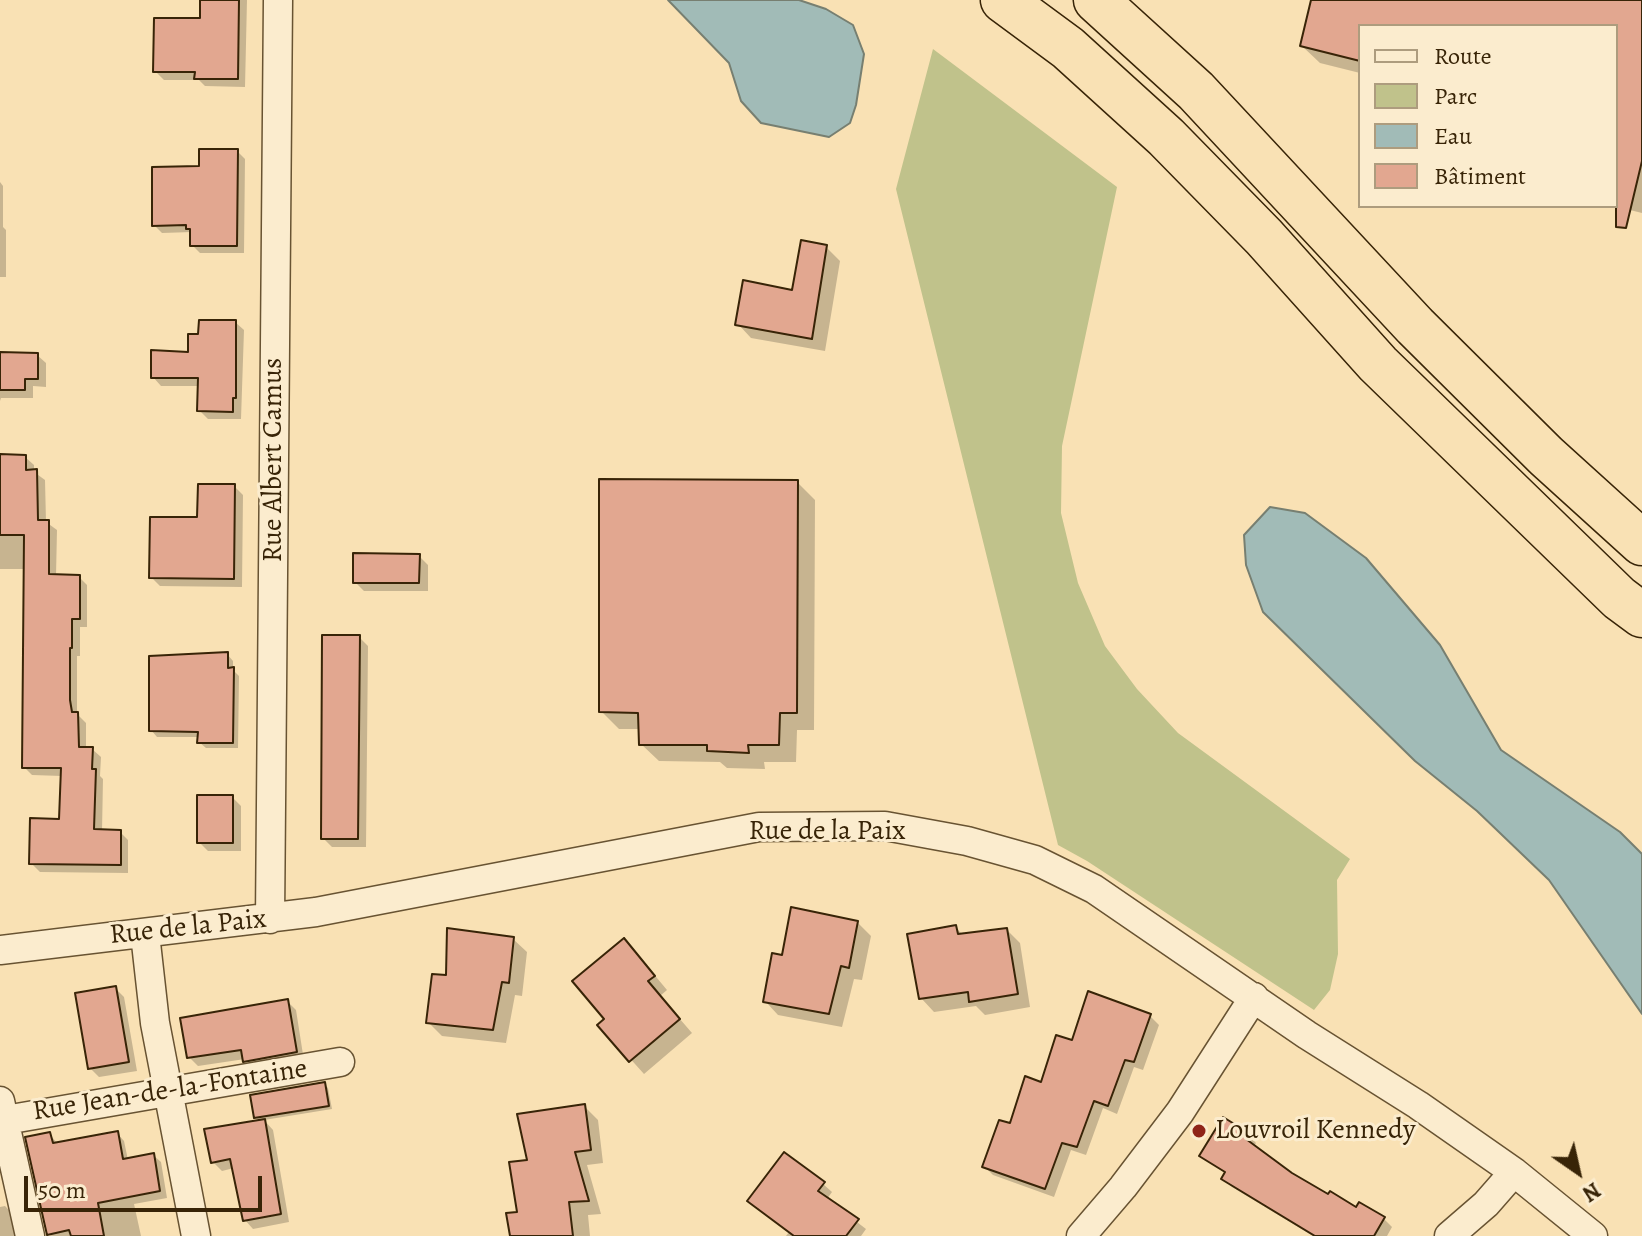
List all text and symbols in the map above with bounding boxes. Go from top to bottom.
legend [1358,24,1618,208]
text: Route [1434,40,1492,72]
text: Parc [1434,80,1477,112]
text: Eau [1434,120,1472,152]
text: Bâtiment [1434,160,1526,192]
street label: Rue Albert Camus [257,358,291,562]
street label: Rue de la Paix [748,815,906,849]
street label: Rue de la Paix [108,903,268,953]
street label: Rue Jean-de-la-Fontaine [30,1053,310,1129]
place label: Louvroil Kennedy [1215,1114,1415,1148]
marker: Louvroil Kennedy [1190,1122,1208,1140]
north arrow [1538,1132,1618,1212]
scale bar [28,1160,266,1210]
text: 50 m [38,1174,86,1206]
text: N [1576,1175,1606,1209]

